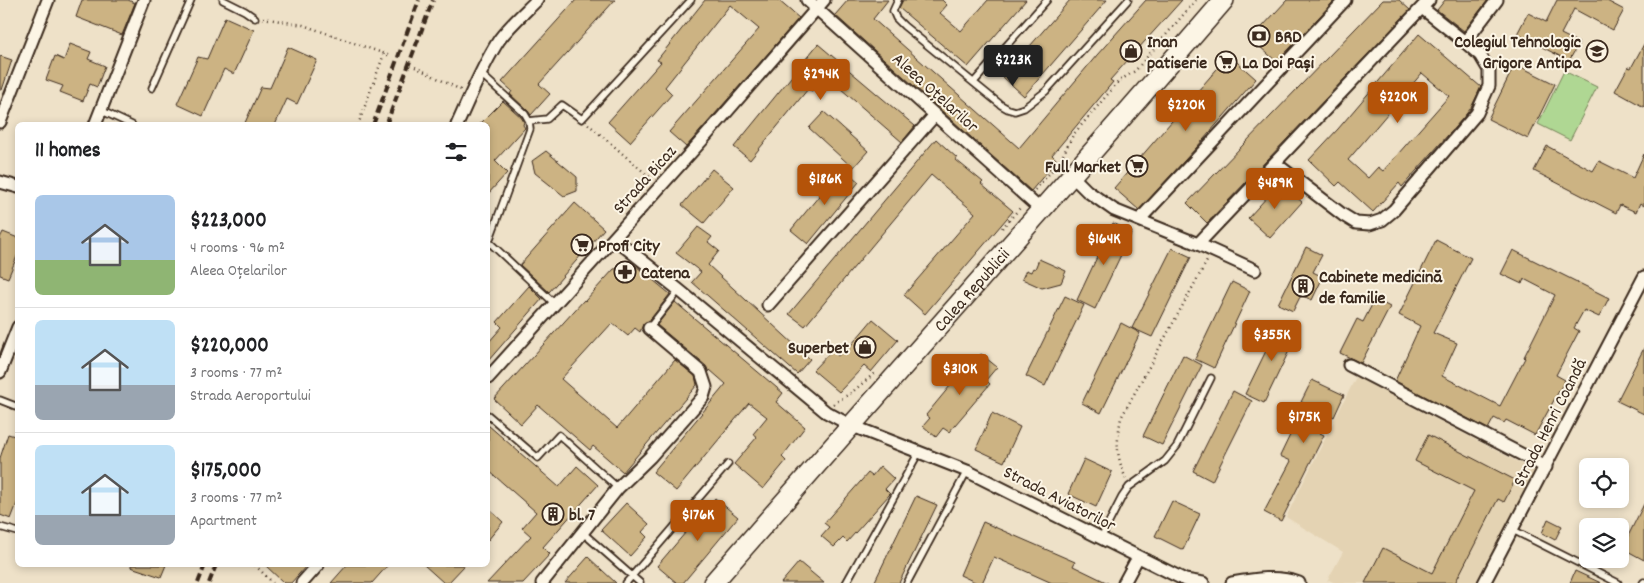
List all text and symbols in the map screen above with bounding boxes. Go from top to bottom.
bank icon: BRD [1247,24,1271,48]
place label: BRD [1275,26,1302,51]
place label: Inan patiserie [1147,31,1207,77]
place label: Colegiul Tehnologic Grigore Antipa [1454,31,1582,77]
shop icon: Inan patiserie [1119,39,1143,63]
school or university icon: Colegiul Tehnologic Grigore Antipa [1585,39,1609,63]
pin: $223K [978,44,1048,87]
street label: Aleea Oțelarilor [885,48,983,140]
text: $223K [995,49,1031,72]
supermarket icon: La Doi Pași [1214,50,1238,74]
place label: La Doi Pași [1242,52,1315,77]
pin: $294K [786,58,856,101]
text: $294K [803,63,839,86]
pin: $220K [1363,82,1433,124]
text: $220K [1379,86,1417,109]
pin: $220K [1151,90,1221,132]
text: $220K [1167,94,1205,117]
text: 11 homes [35,137,100,167]
icon: filters [442,138,470,166]
street label: Strada Bicaz [608,141,684,221]
supermarket icon: Full Market [1125,154,1149,178]
place label: Full Market [1045,156,1121,181]
pin: $186K [790,164,860,206]
text: $186K [808,168,842,191]
pin: $489K [1240,168,1310,210]
text: $489K [1257,172,1293,195]
text: $223,000 [190,207,267,237]
icon: home [75,215,135,275]
pin: $164K [1069,224,1139,266]
text: $164K [1087,228,1121,251]
supermarket icon: Profi City [570,233,594,257]
place label: Profi City [598,235,660,260]
text: 4 rooms · 96 m² [190,237,285,260]
street label: Calea Republicii [929,244,1017,338]
text: Aleea Oțelarilor [190,260,287,283]
pharmacy icon: Catena [613,260,637,284]
place label: Catena [641,262,690,287]
place label: Cabinete medicină de familie [1319,266,1443,312]
building icon: Cabinete medicină de familie [1291,274,1315,298]
pin: $355K [1237,320,1307,362]
text: $355K [1253,324,1291,347]
text: $220,000 [190,332,269,362]
shop icon: Superbet [853,335,877,359]
place label: Superbet [788,337,849,362]
icon: home [75,340,135,400]
pin: $310K [925,354,995,396]
street label: Strada Henri Coandă [1508,354,1594,492]
text: $310K [943,358,977,381]
text: 3 rooms · 77 m² [190,362,282,385]
text: Strada Aeroportului [190,385,311,408]
pin: $175K [1269,402,1339,444]
text: $175K [1288,406,1320,429]
text: $175,000 [190,457,261,487]
map controls [1579,458,1629,568]
button: locate [1579,458,1629,508]
street label: Strada Aviatorilor [998,461,1120,540]
icon: home [75,465,135,525]
text: 3 rooms · 77 m² [190,487,282,510]
pin: $176K [663,500,733,542]
building icon: bl. 7 [541,502,565,526]
place label: bl. 7 [569,504,595,529]
text: $176K [682,504,714,527]
text: Apartment [190,510,257,533]
button: layers [1579,518,1629,568]

